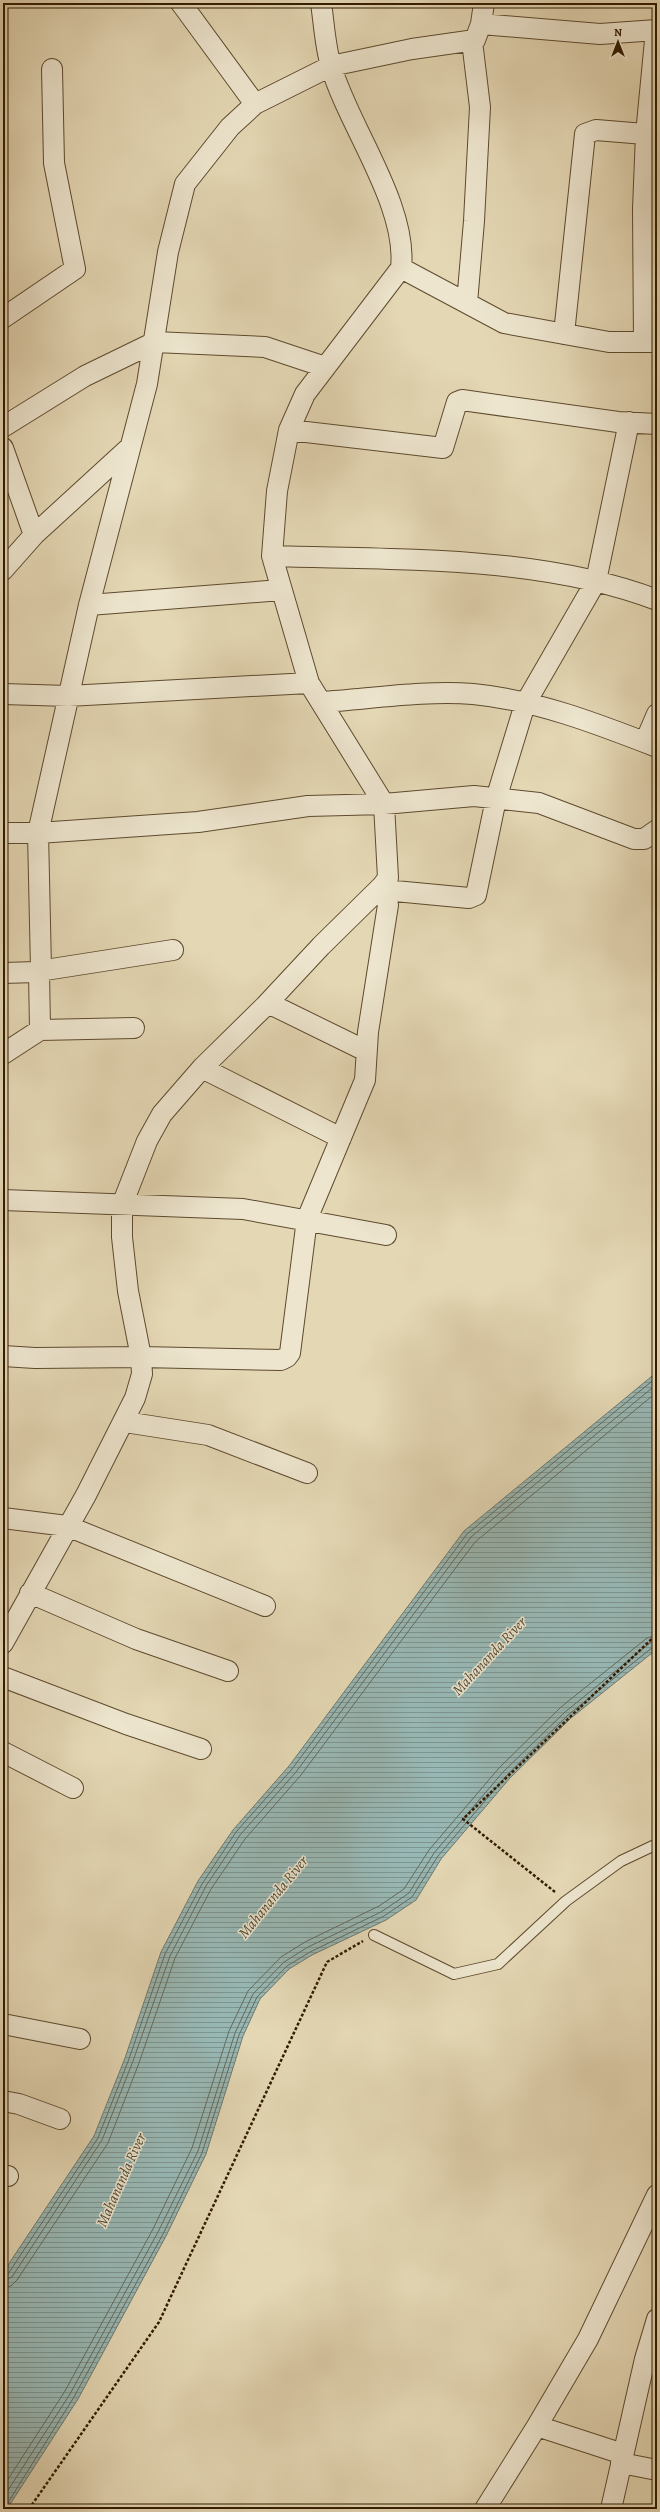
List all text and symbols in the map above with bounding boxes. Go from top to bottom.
north arrow [598,22,638,62]
text: N [614,25,622,40]
water label: Mahananda River [447,1612,531,1700]
water label: Mahananda River [234,1851,313,1942]
water label: Mahananda River [91,2129,151,2230]

